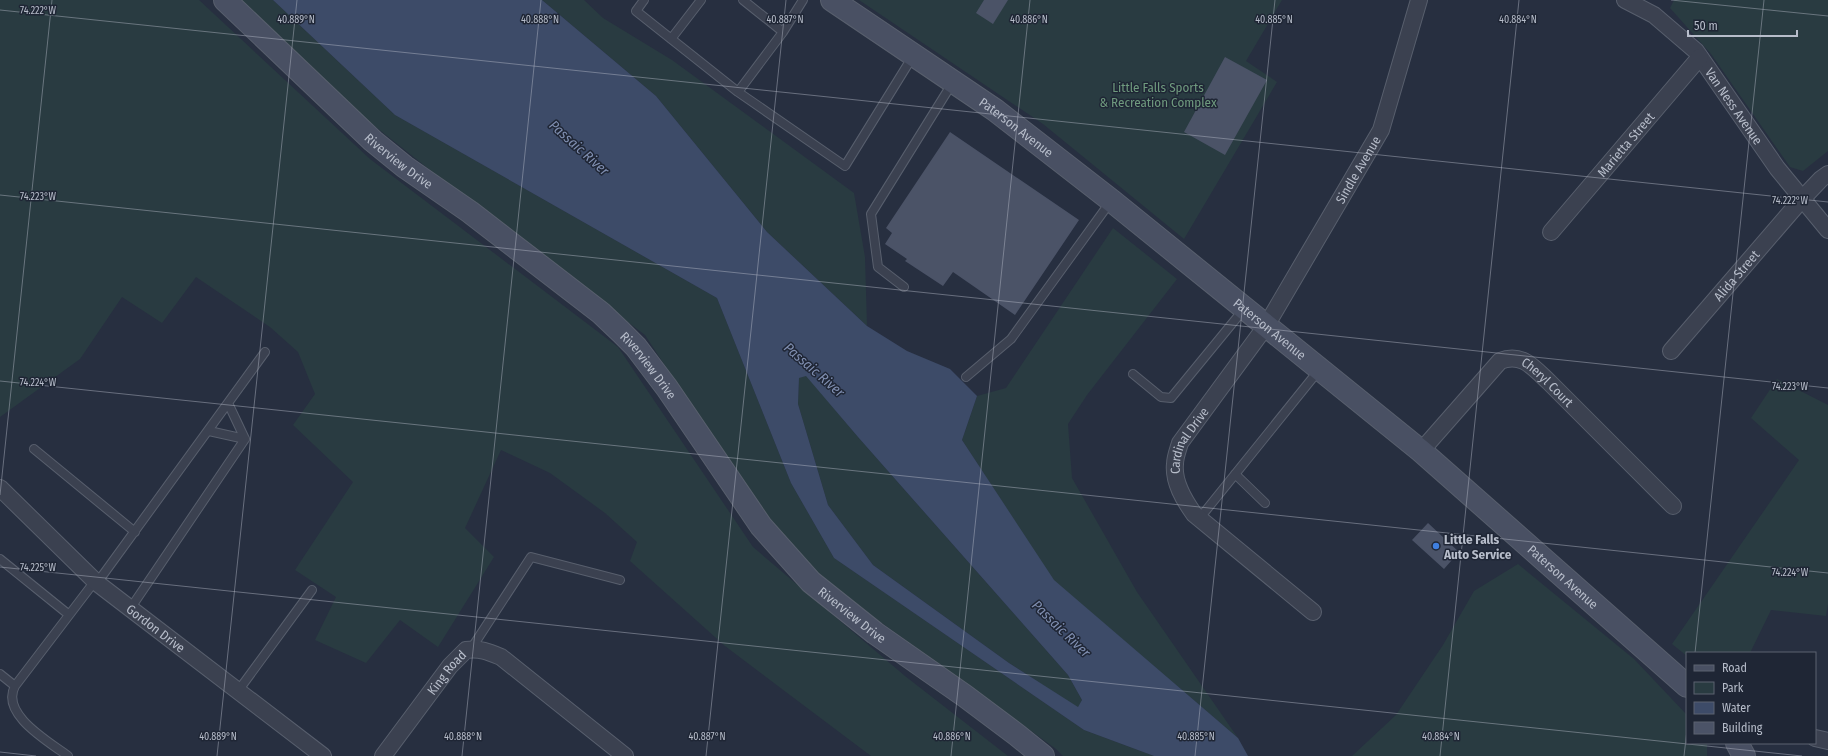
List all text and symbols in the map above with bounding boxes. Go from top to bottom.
text: 74.222°W [20,5,57,17]
scale bar [1688,12,1797,38]
text: 40.889°N [277,14,315,26]
text: 40.888°N [521,14,559,26]
text: 40.887°N [767,14,803,26]
text: 40.886°N [1010,14,1048,26]
text: 40.885°N [1255,14,1293,26]
text: 40.884°N [1499,14,1537,26]
text: 50 m [1694,19,1718,33]
street label: Van Ness Avenue [1702,65,1766,147]
park label: Little Falls Sports & Recreation Complex [1099,80,1217,110]
street label: Paterson Avenue [977,94,1056,160]
street label: Marietta Street [1594,109,1658,180]
water label: Passaic River [546,117,613,180]
street label: Riverview Drive [362,130,436,192]
street label: Sindle Avenue [1332,133,1383,206]
text: 74.223°W [20,191,57,203]
text: 74.222°W [1772,195,1809,207]
street label: Alida Street [1710,246,1763,304]
street label: Paterson Avenue [1231,295,1309,363]
street label: Riverview Drive [617,328,680,402]
water label: Passaic River [780,339,849,402]
street label: Cheryl Court [1519,354,1577,410]
text: 74.224°W [20,377,57,389]
text: 74.223°W [1772,381,1809,393]
street label: Cardinal Drive [1167,404,1211,474]
place label: Little Falls Auto Service [1443,532,1512,562]
marker: Little Falls Auto Service [1431,541,1441,551]
street label: Paterson Avenue [1525,542,1601,612]
text: 74.225°W [20,562,57,574]
text: 74.224°W [1772,567,1809,579]
street label: Riverview Drive [816,583,889,646]
water label: Passaic River [1028,597,1095,662]
street label: Gordon Drive [124,601,188,655]
street label: King Road [424,647,469,698]
legend [1686,652,1816,744]
text: Road [1722,661,1747,675]
text: Park [1722,681,1744,695]
text: Water [1722,701,1751,715]
text: Building [1722,721,1763,735]
text: 40.889°N [199,731,237,743]
text: 40.888°N [444,731,482,743]
text: 40.887°N [689,731,725,743]
text: 40.886°N [933,731,971,743]
text: 40.885°N [1177,731,1215,743]
text: 40.884°N [1422,731,1460,743]

